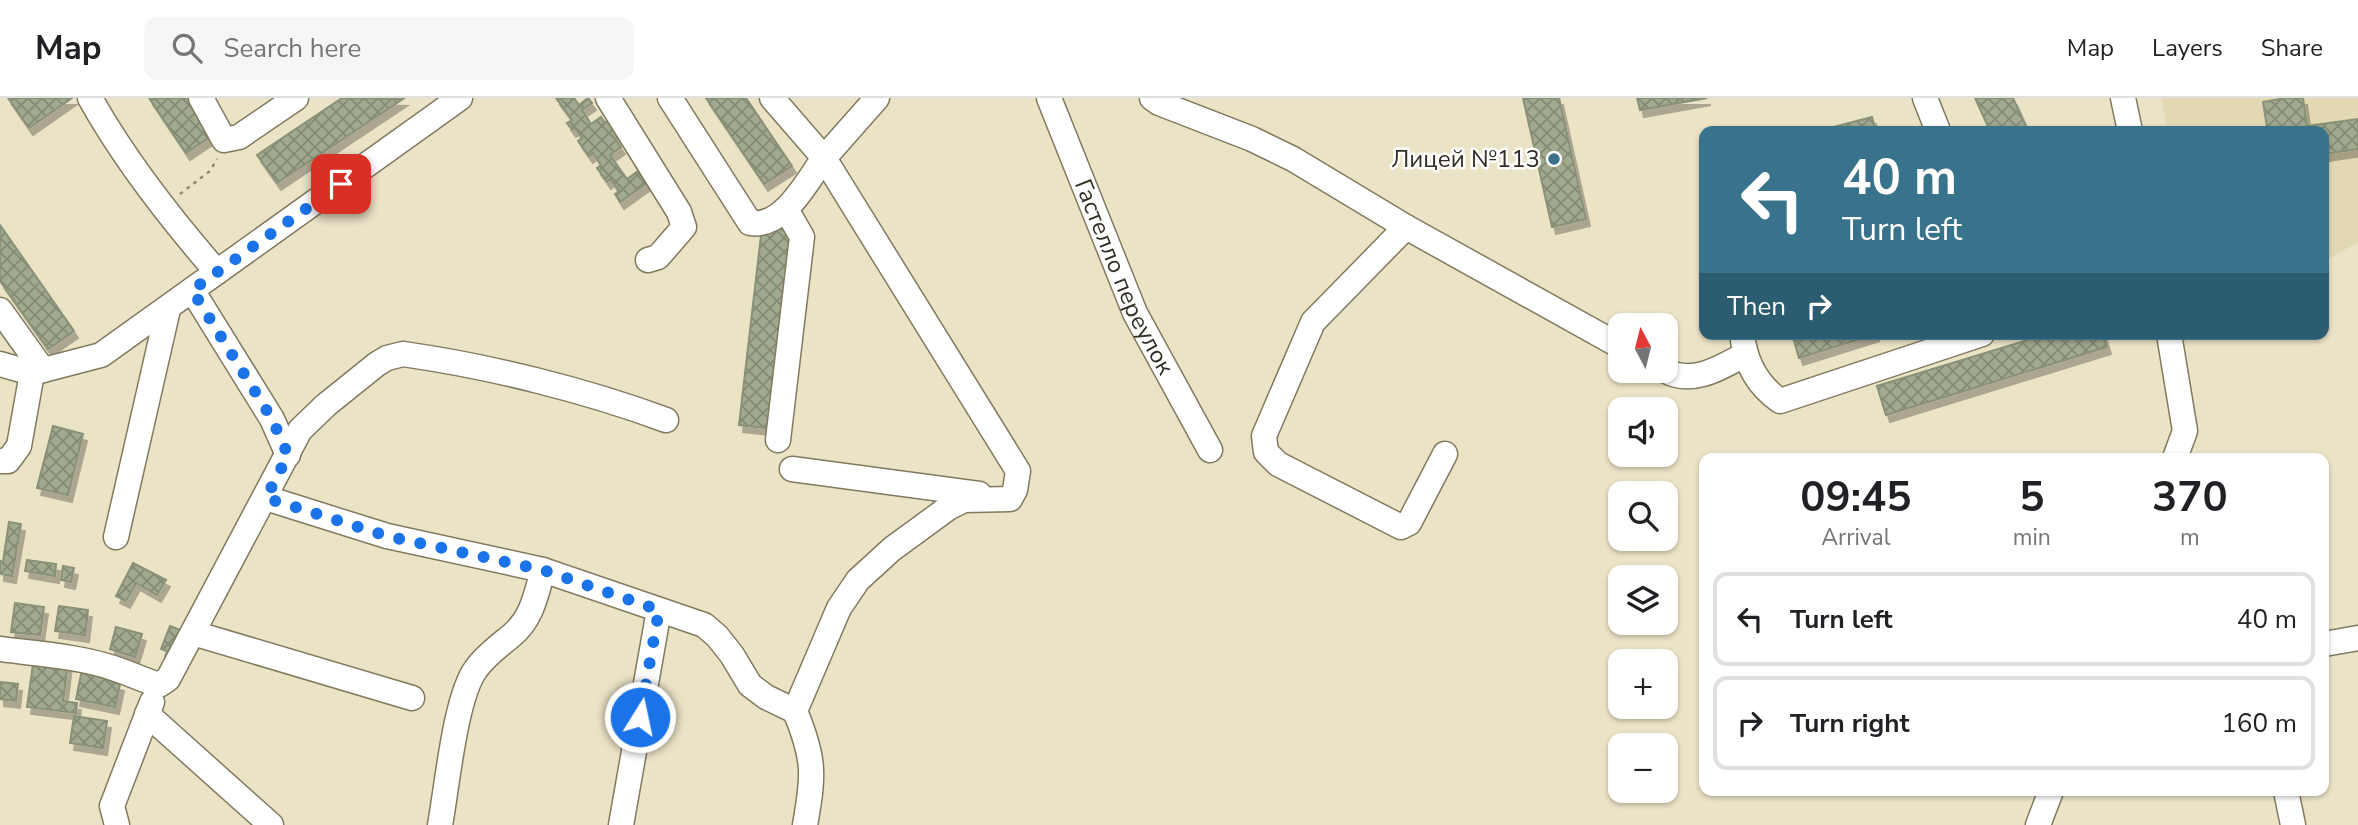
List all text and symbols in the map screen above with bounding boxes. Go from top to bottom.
search box [144,17,634,80]
text: Map [35,26,102,71]
icon: search [168,29,206,67]
text: Search here [224,31,361,66]
text: Map [2067,32,2114,64]
text: Layers [2152,32,2223,64]
text: Share [2261,32,2323,64]
place label: Лицей №113 [1392,143,1540,175]
text: 40 m [1842,144,1957,211]
marker: Лицей №113 [1546,151,1562,167]
pin [311,154,371,214]
icon: left [1727,154,1818,245]
icon: arrive [322,165,360,203]
street label: Гастелло переулок [1067,174,1182,381]
text: Turn left [1842,208,1962,251]
icon: right [1800,287,1838,325]
text: Then [1727,289,1786,324]
north arrow [1608,313,1678,383]
map controls [1608,313,1678,803]
button: sound [1608,397,1678,467]
text: 09:45 [1800,469,1911,526]
text: 5 [2019,469,2044,526]
text: 370 [2152,469,2228,526]
button: search [1608,481,1678,551]
text: Arrival [1821,522,1890,553]
text: min [2013,522,2051,553]
text: m [2180,522,2200,553]
button: layers [1608,565,1678,635]
icon: left [1731,600,1769,638]
text: Turn left [1790,602,1893,637]
text: 40 m [2237,602,2297,637]
button: + [1608,649,1678,719]
position arrow [603,680,677,754]
icon: right [1731,704,1769,742]
text: Turn right [1790,706,1909,741]
text: 160 m [2221,706,2297,741]
button: − [1608,733,1678,803]

